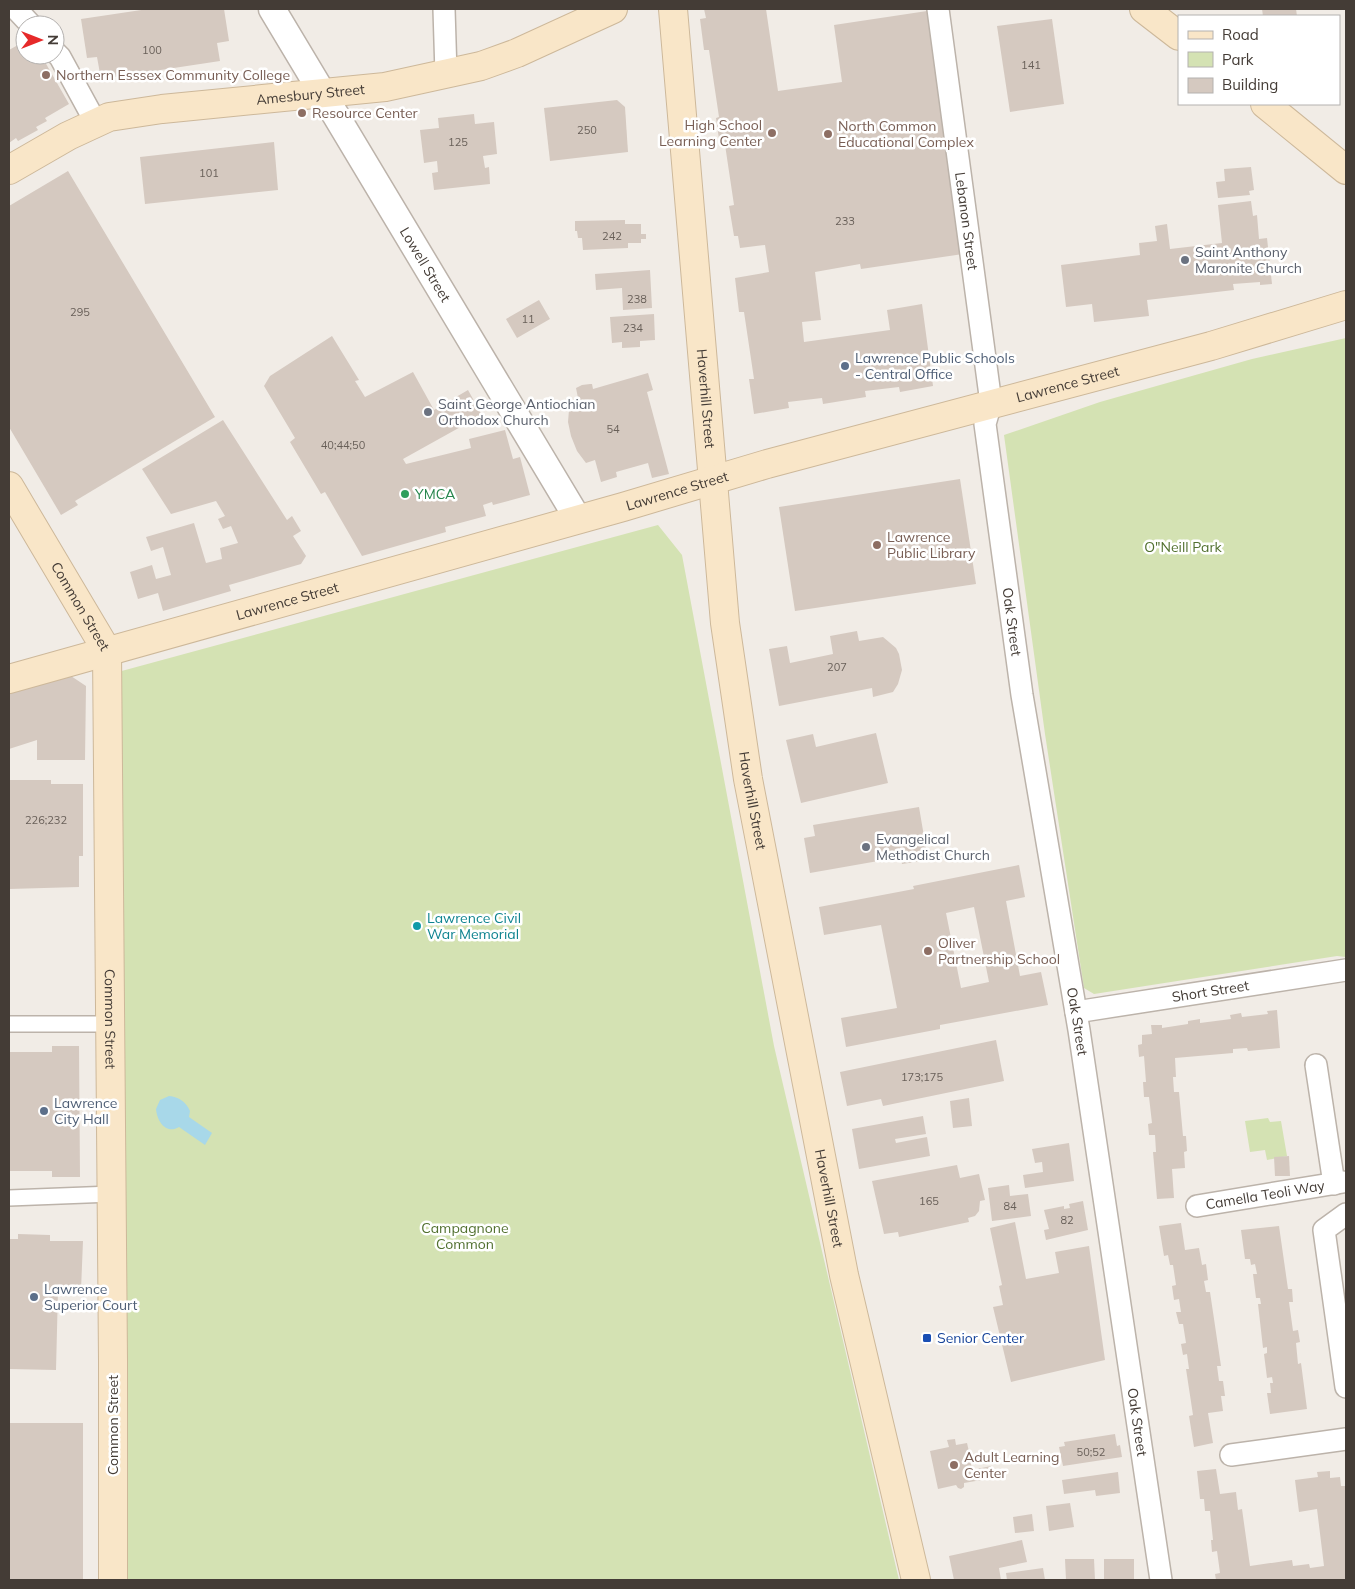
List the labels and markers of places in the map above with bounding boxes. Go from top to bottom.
place label: Northern Esssex Community College [56,66,290,84]
marker: Northern Esssex Community College [40,69,52,81]
place label: Resource Center [312,104,419,122]
marker: Resource Center [296,107,308,119]
place label: High School Learning Center [659,116,763,150]
place label: North Common Educational Complex [838,117,974,151]
marker: High School Learning Center [766,127,778,139]
marker: North Common Educational Complex [822,128,834,140]
place label: Saint Anthony Maronite Church [1195,243,1302,277]
marker: Saint Anthony Maronite Church [1179,254,1191,266]
place label: Lawrence Public Schools - Central Office [855,349,1015,383]
marker: Lawrence Public Schools - Central Office [839,360,851,372]
place label: Saint George Antiochian Orthodox Church [438,395,596,429]
marker: Saint George Antiochian Orthodox Church [422,406,434,418]
place label: YMCA [414,485,456,503]
marker: YMCA [399,488,411,500]
place label: Lawrence Public Library [887,528,976,562]
marker: Lawrence Public Library [871,539,883,551]
place label: Evangelical Methodist Church [876,830,990,864]
marker: Evangelical Methodist Church [860,841,872,853]
place label: Lawrence Civil War Memorial [427,909,521,943]
marker: Lawrence Civil War Memorial [411,920,423,932]
place label: Oliver Partnership School [938,934,1060,968]
marker: Oliver Partnership School [922,945,934,957]
place label: Lawrence City Hall [54,1094,117,1128]
marker: Lawrence City Hall [38,1105,50,1117]
place label: Lawrence Superior Court [44,1280,138,1314]
marker: Lawrence Superior Court [28,1291,40,1303]
place label: Senior Center [937,1329,1025,1347]
marker: Senior Center [921,1332,933,1344]
place label: Adult Learning Center [964,1448,1059,1482]
marker: Adult Learning Center [948,1459,960,1471]

